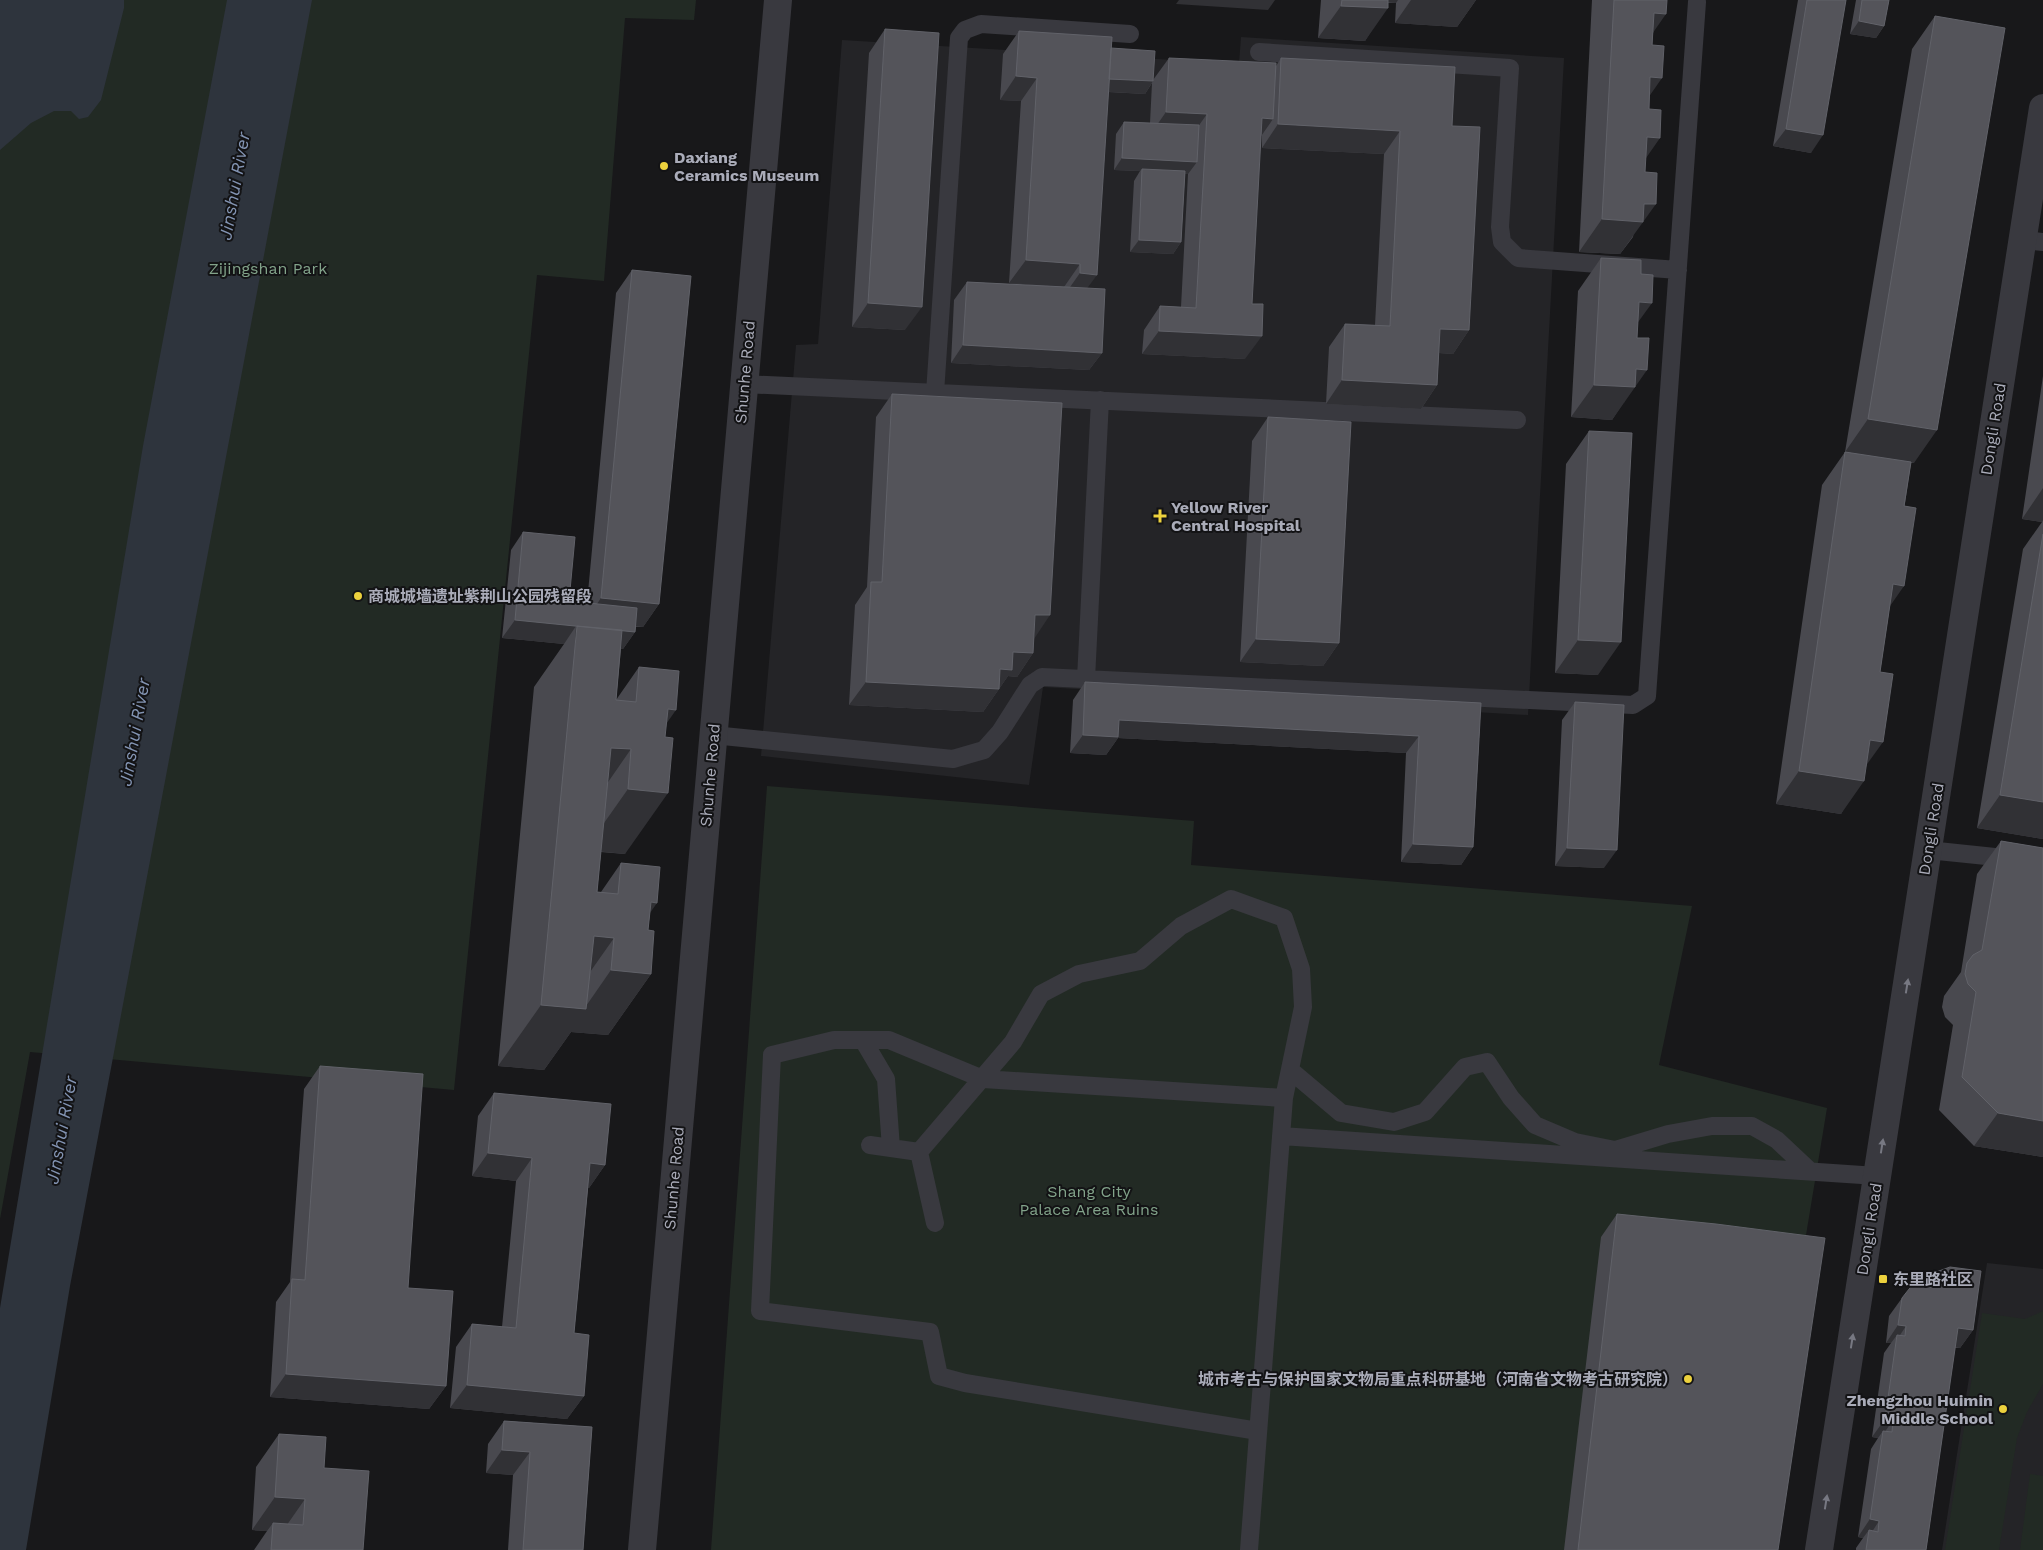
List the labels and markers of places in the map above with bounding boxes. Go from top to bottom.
place label: Daxiang Ceramics Museum [674,148,819,185]
marker: Daxiang Ceramics Museum [658,160,670,172]
place label: Yellow River Central Hospital [1171,498,1301,535]
marker: Yellow River Central Hospital [1153,509,1167,523]
place label: 商城城墙遗址紫荆山公园残留段 [368,587,592,606]
marker: 商城城墙遗址紫荆山公园残留段 [352,590,364,602]
place label: 东里路社区 [1893,1270,1973,1289]
marker: 东里路社区 [1877,1273,1889,1285]
place label: 城市考古与保护国家文物局重点科研基地（河南省文物考古研究院） [1198,1370,1678,1389]
marker: 城市考古与保护国家文物局重点科研基地（河南省文物考古研究院） [1682,1373,1694,1385]
place label: Zhengzhou Huimin Middle School [1847,1391,1994,1428]
marker: Zhengzhou Huimin Middle School [1997,1403,2009,1415]

